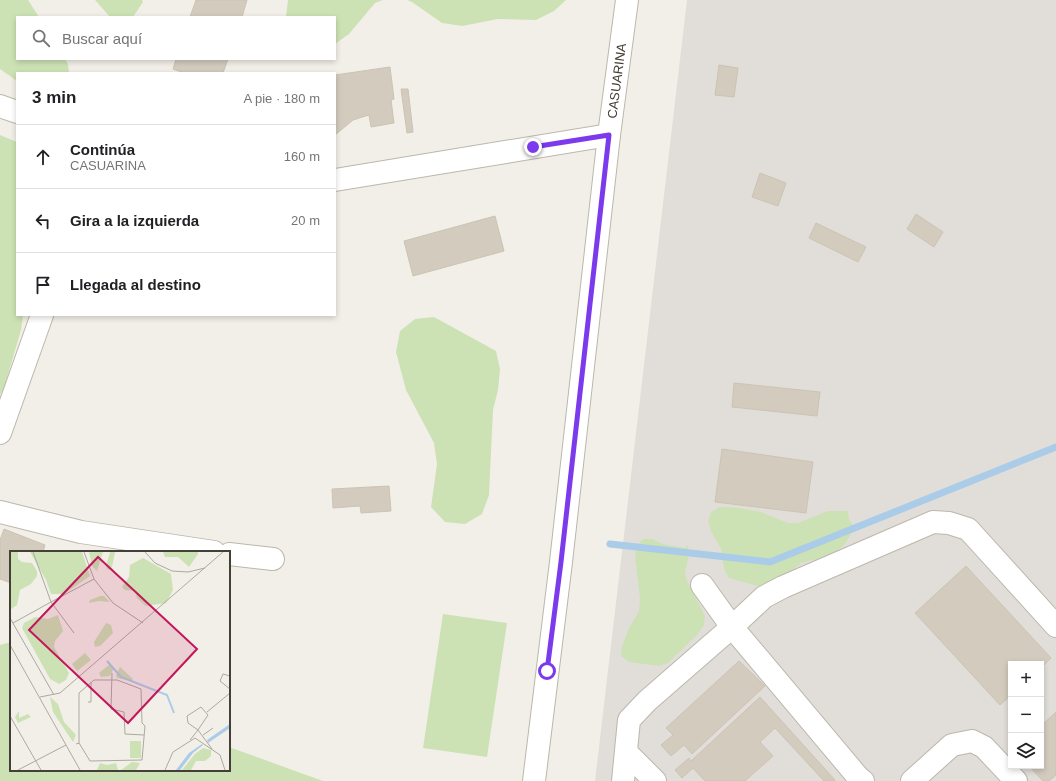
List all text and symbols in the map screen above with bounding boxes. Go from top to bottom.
search box [16,16,336,60]
icon: search [30,27,52,49]
text: Buscar aquí [62,30,142,47]
street label: CASUARINA [604,42,629,119]
text: 3 min [32,88,76,107]
text: A pie · 180 m [243,91,320,106]
route end [524,138,542,156]
text: Continúa [70,141,135,158]
icon: ahead [32,146,54,168]
text: 160 m [284,149,320,164]
text: CASUARINA [70,158,146,173]
icon: left [32,210,54,232]
text: Gira a la izquierda [70,212,199,229]
text: 20 m [291,213,320,228]
icon: arrive [32,274,54,296]
text: Llegada al destino [70,276,201,293]
inset map [10,551,230,771]
map controls [1008,661,1044,769]
button: + [1008,661,1044,697]
route start [538,662,556,680]
button: − [1008,697,1044,733]
button: layers [1008,733,1044,769]

